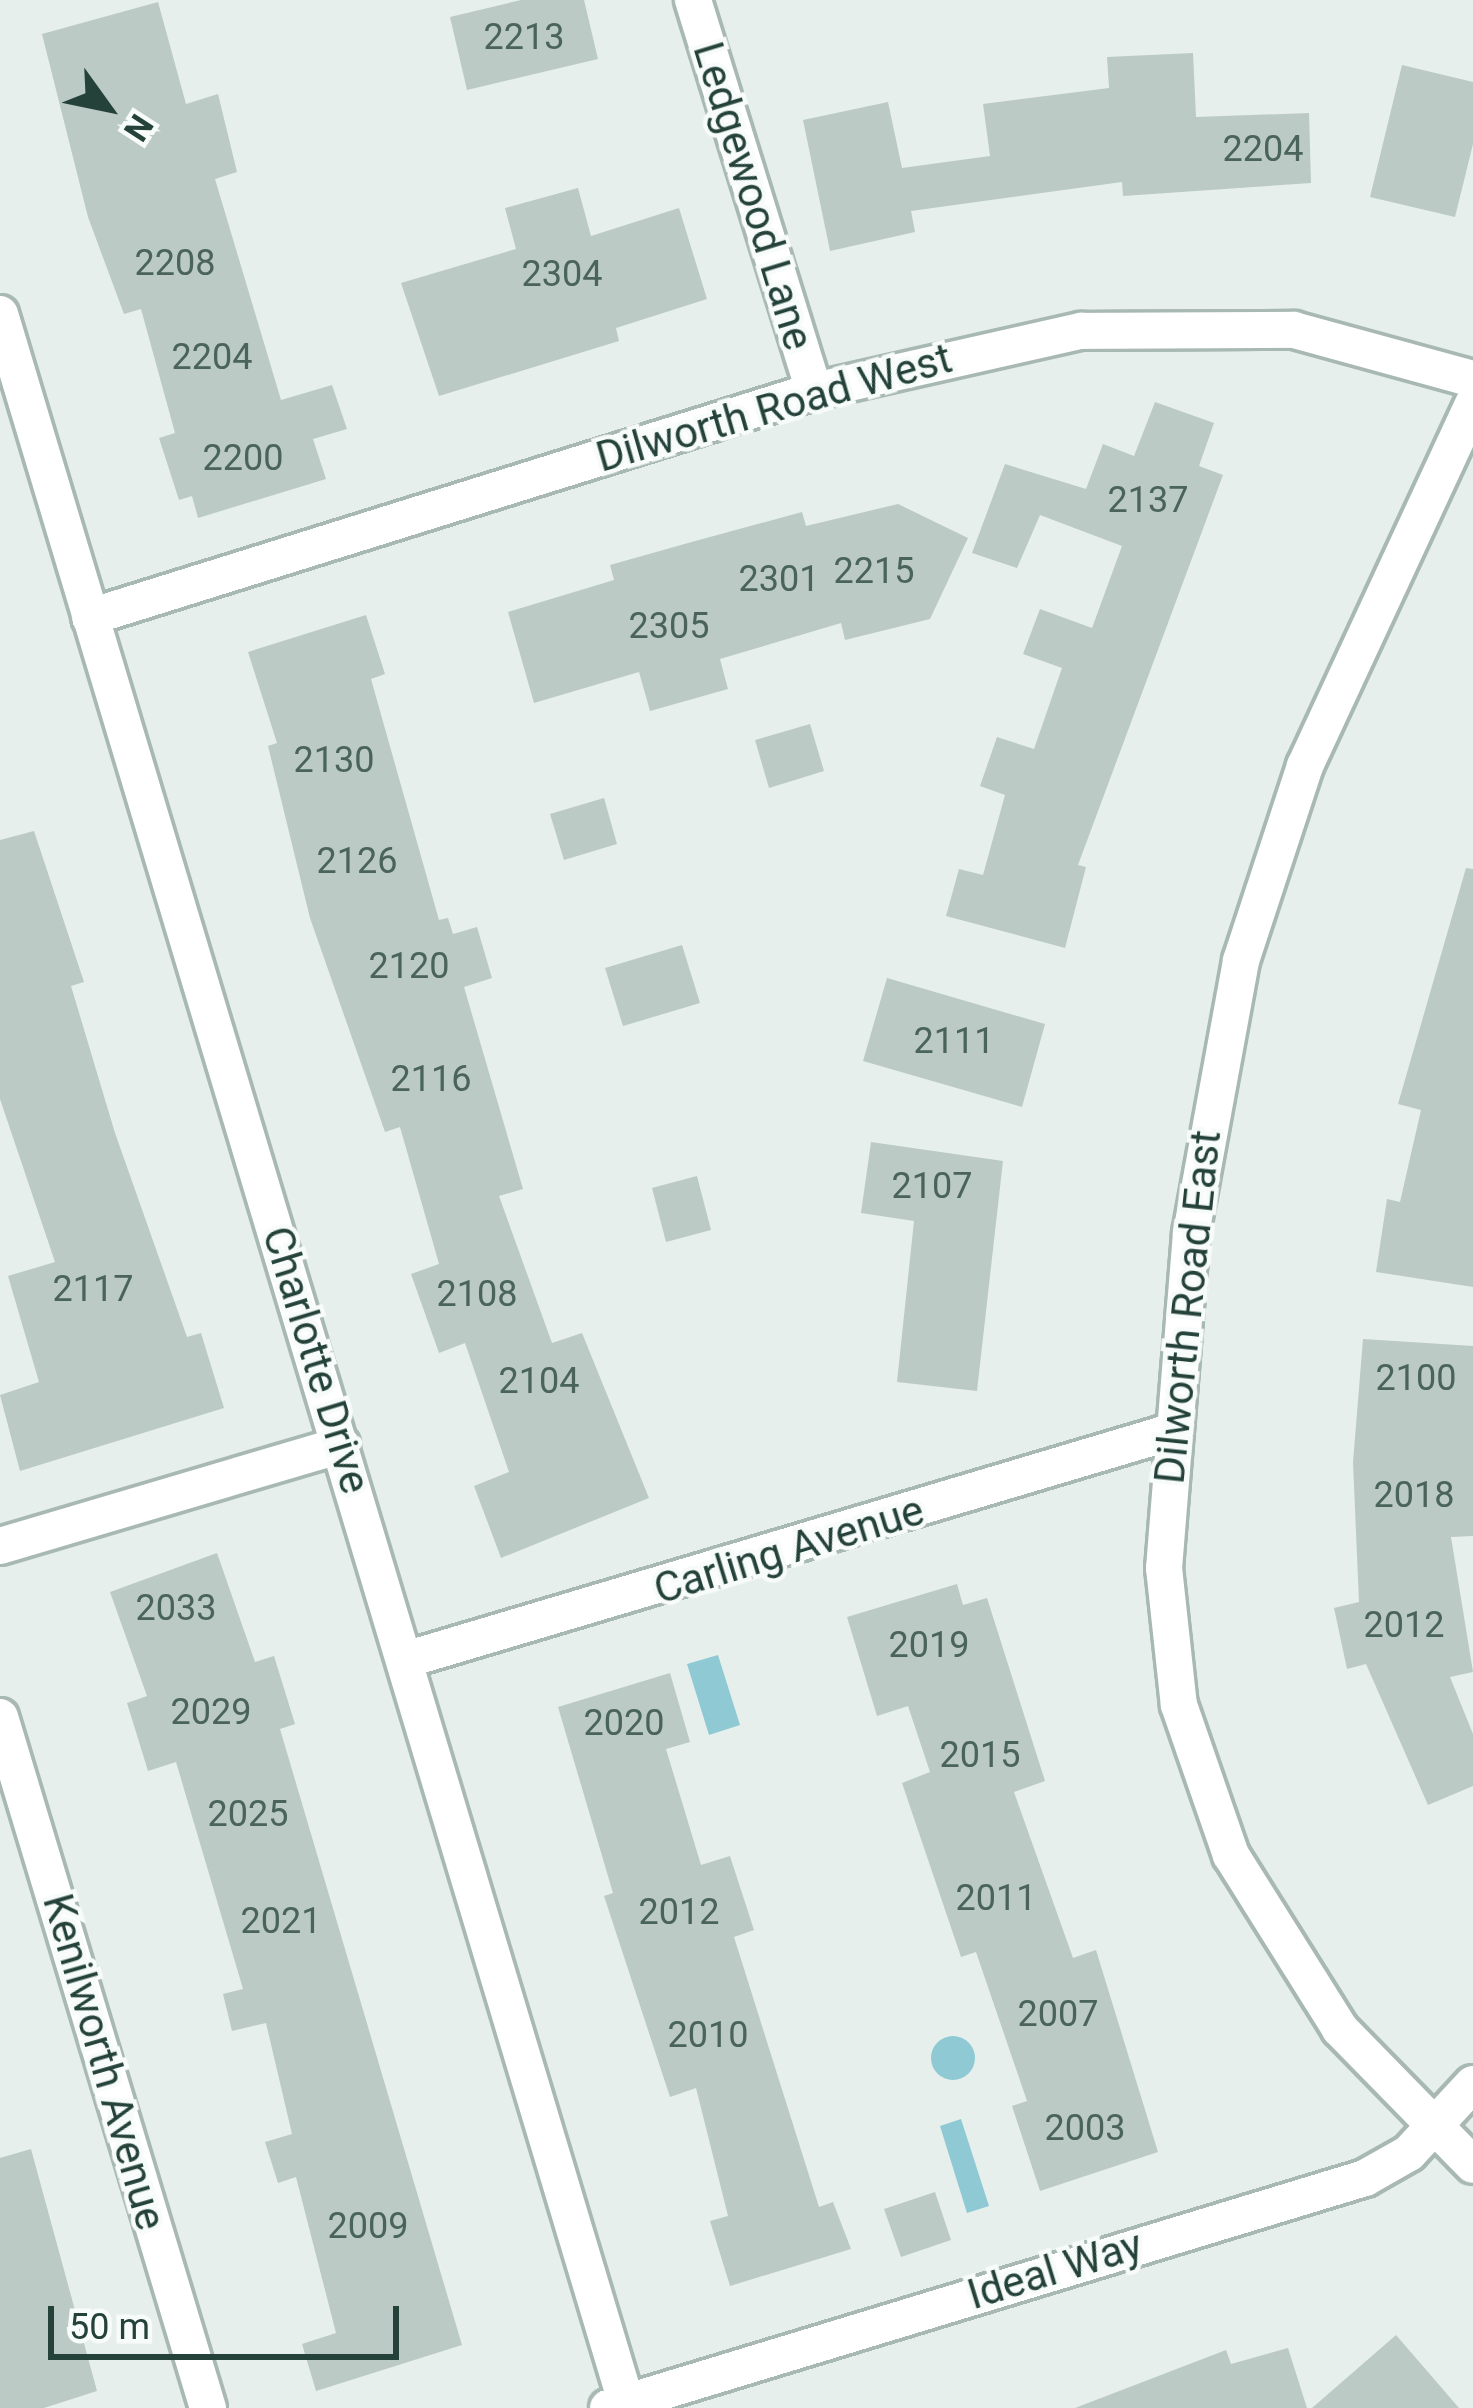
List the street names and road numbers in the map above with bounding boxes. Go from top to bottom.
street label: Ledgewood Lane [682,36,824,356]
street label: Dilworth Road West [591,333,957,483]
street label: Dilworth Road East [1144,1128,1232,1486]
street label: Charlotte Drive [252,1221,380,1499]
street label: Carling Avenue [648,1485,930,1615]
street label: Kenilworth Avenue [32,1888,176,2236]
street label: Ideal Way [962,2220,1148,2320]

